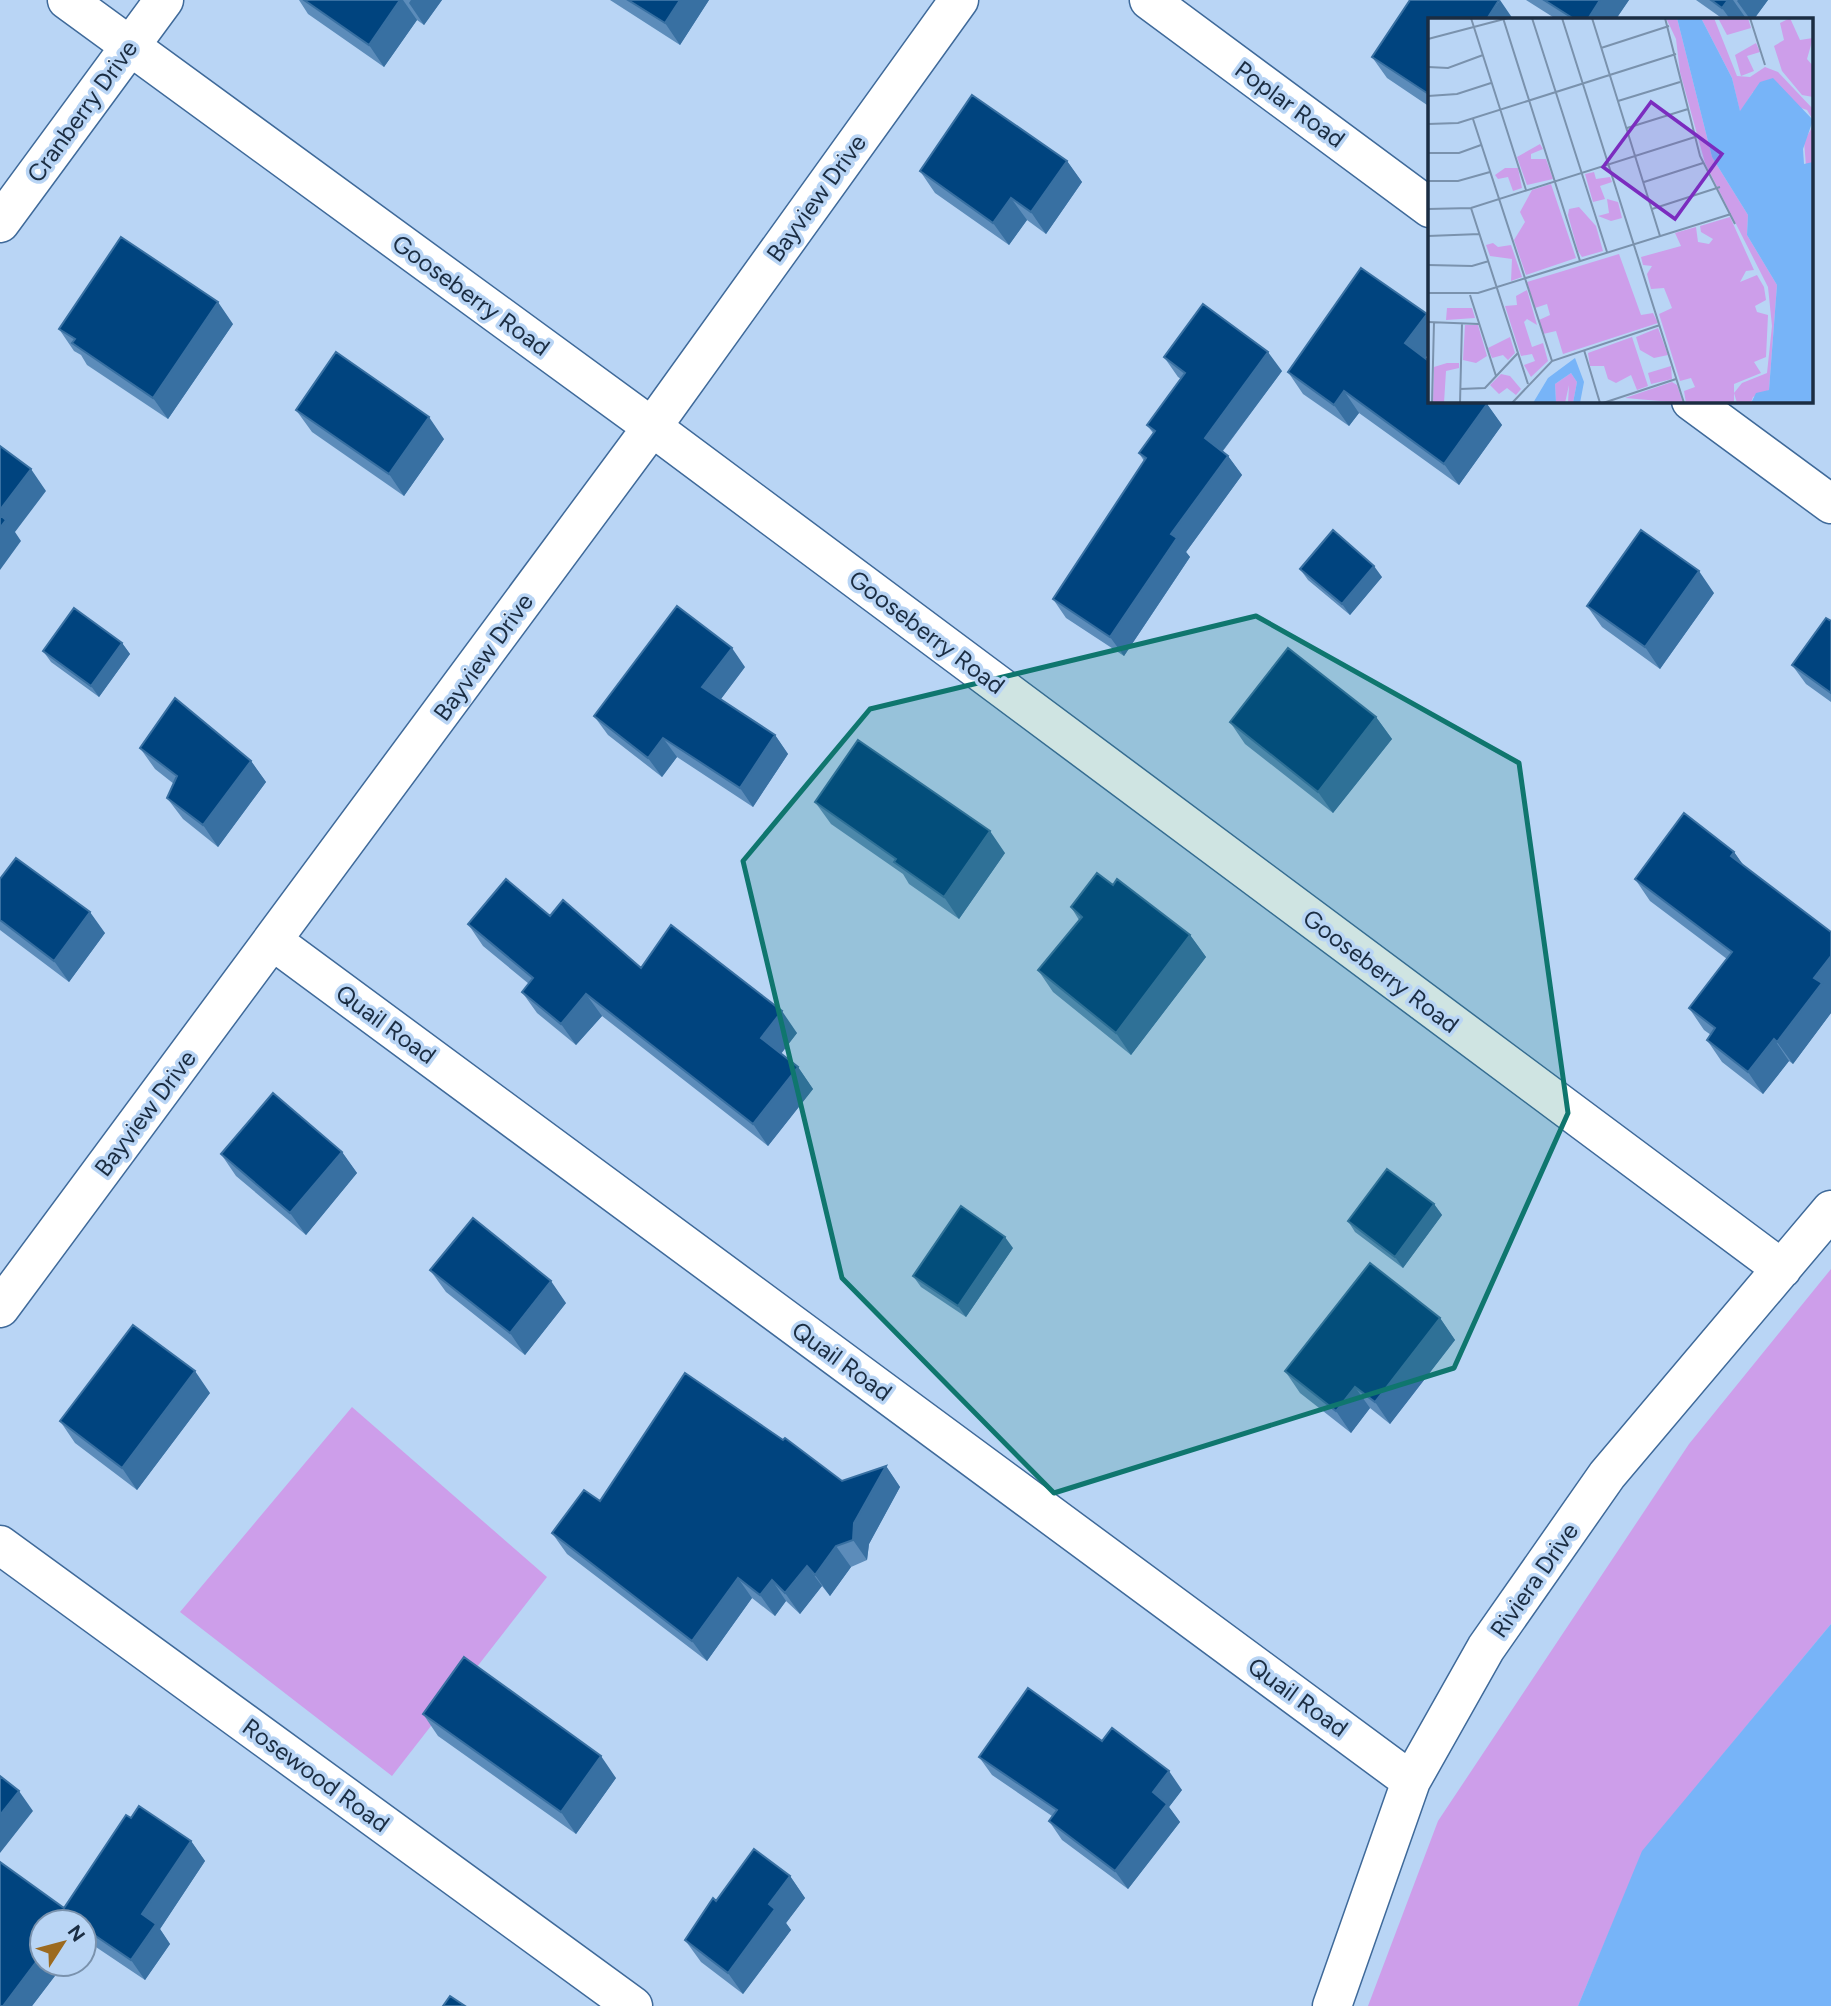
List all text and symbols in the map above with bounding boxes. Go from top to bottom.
inset map [1428,18,1814,402]
street label: Cranberry Drive [21,34,143,188]
street label: Poplar Road [1229,54,1351,154]
street label: Bayview Drive [760,129,872,267]
street label: Gooseberry Road [387,228,555,362]
street label: Gooseberry Road [843,564,1011,700]
street label: Bayview Drive [427,588,539,726]
street label: Gooseberry Road [1297,903,1465,1039]
street label: Quail Road [330,978,442,1070]
street label: Bayview Drive [88,1044,202,1182]
street label: Quail Road [786,1315,898,1407]
street label: Riviera Drive [1484,1517,1584,1643]
street label: Quail Road [1242,1651,1354,1743]
street label: Rosewood Road [237,1712,395,1838]
north arrow [28,1908,98,1978]
text: N [63,1921,90,1946]

